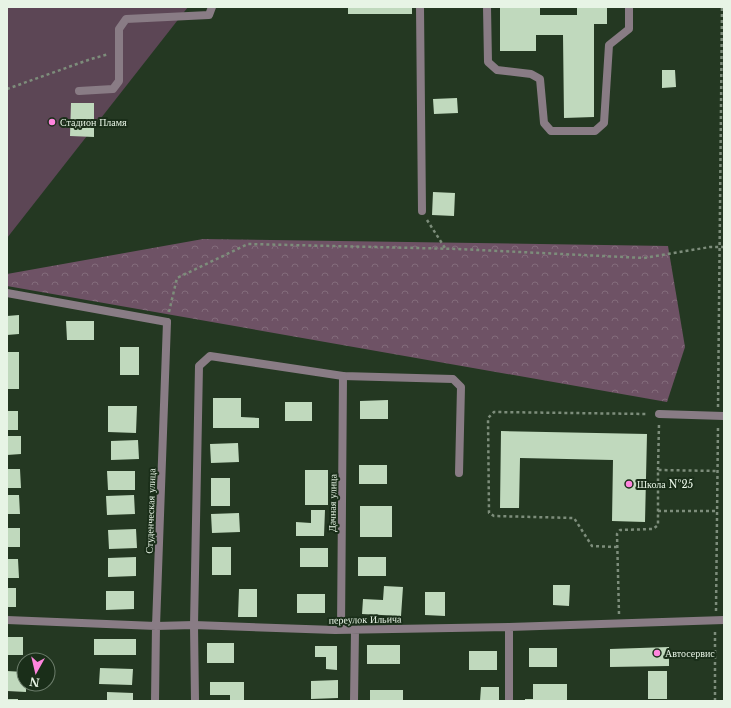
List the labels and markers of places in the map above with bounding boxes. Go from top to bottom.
place label: Стадион Пламя [60,116,127,129]
marker: Стадион Пламя [47,117,57,127]
place label: Школа №25 [637,478,694,491]
marker: Школа №25 [624,479,634,489]
place label: Автосервис [665,647,715,660]
marker: Автосервис [652,648,662,658]

